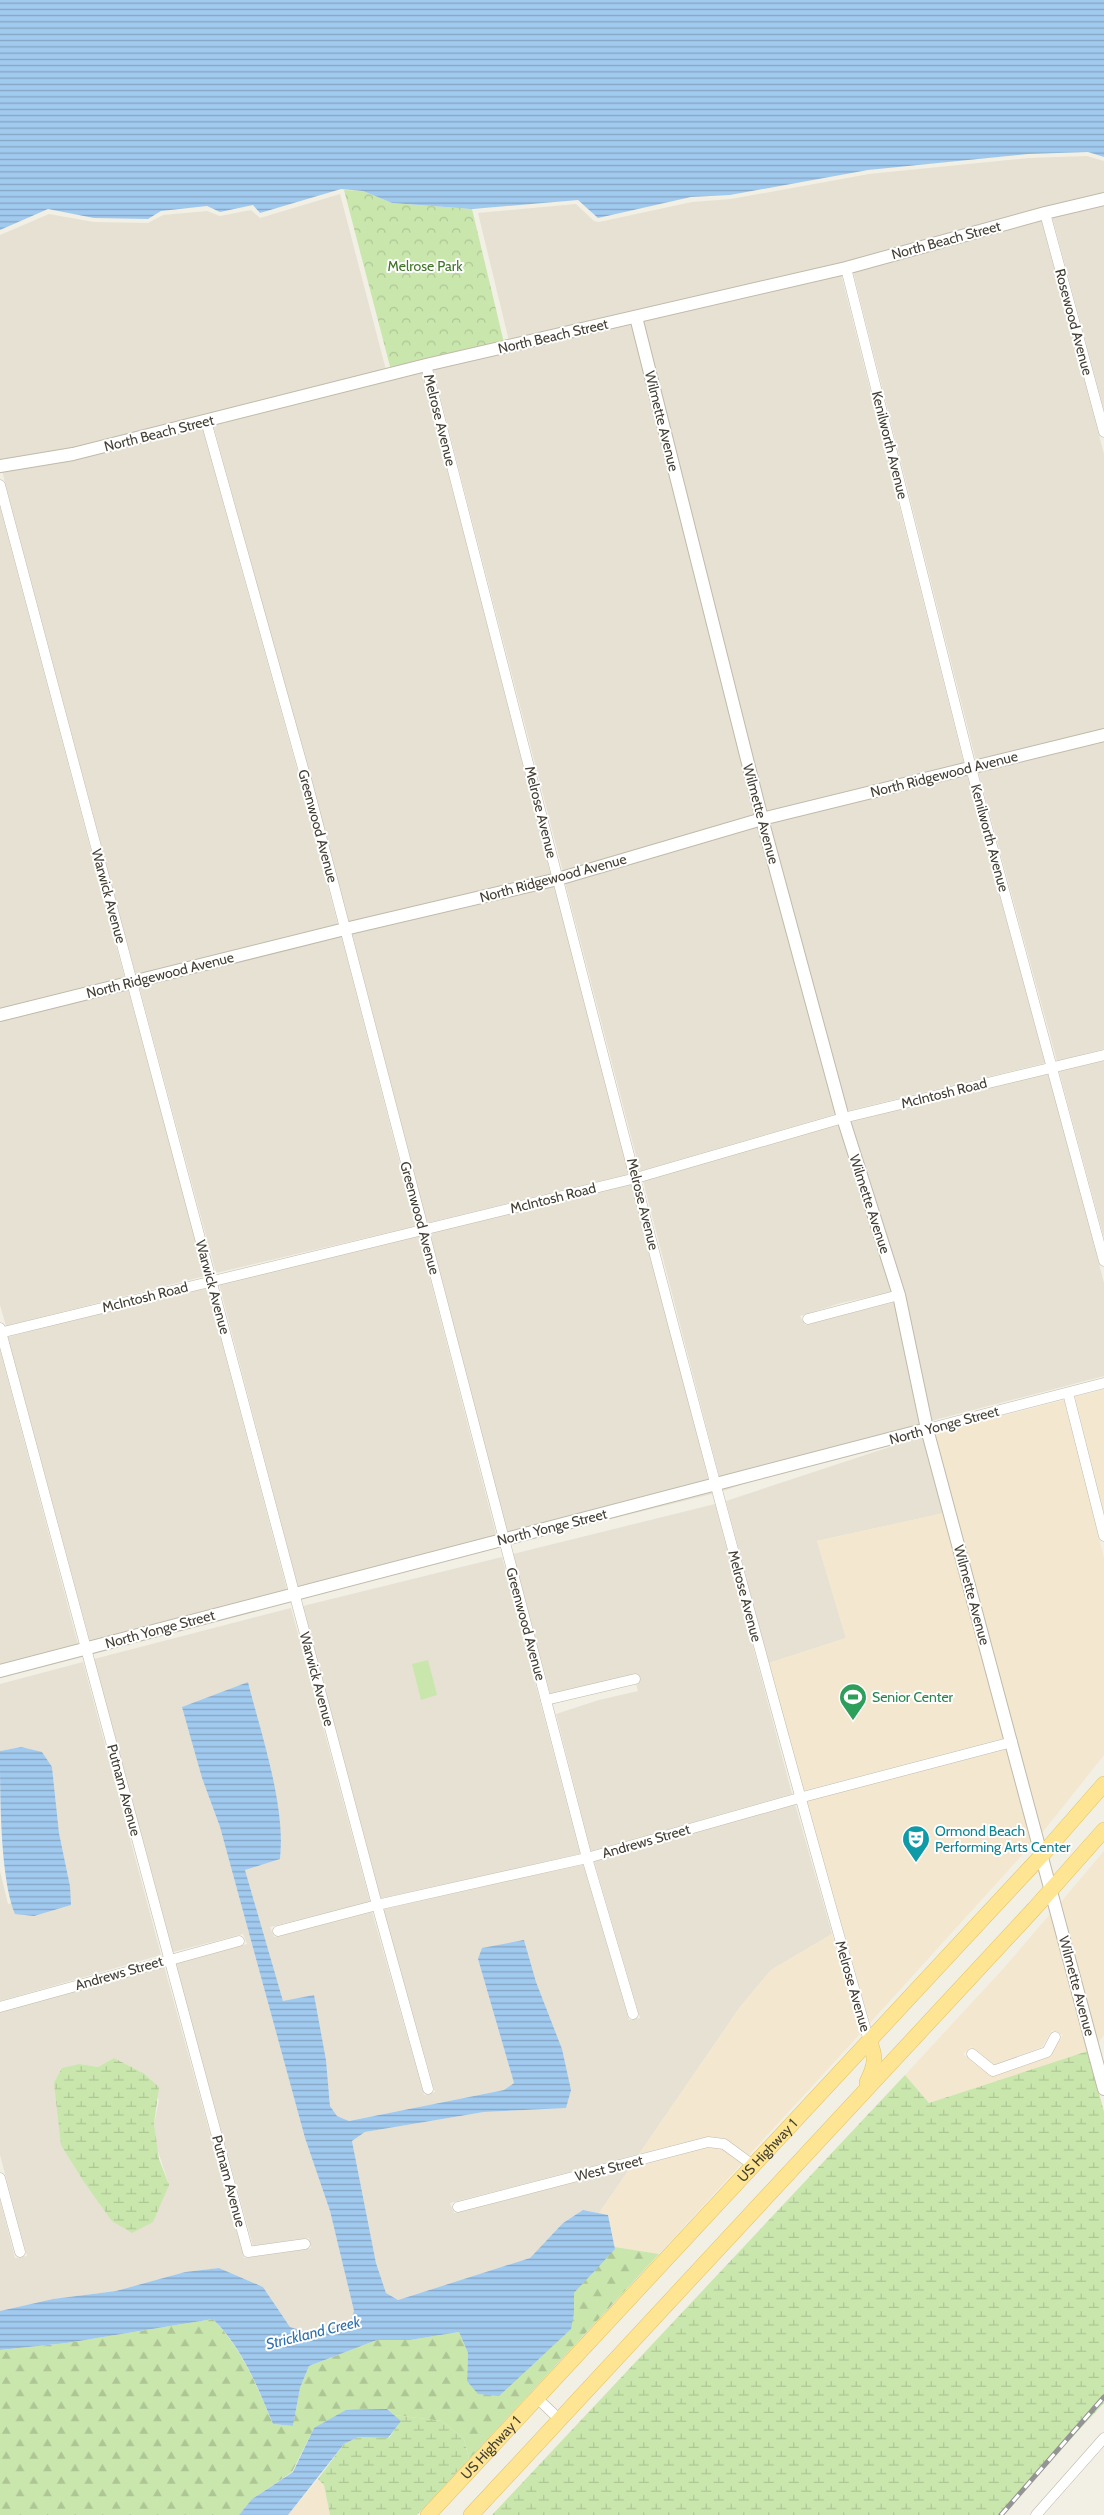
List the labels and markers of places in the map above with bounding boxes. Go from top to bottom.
sports icon: Senior Center [838,1682,868,1721]
place label: Senior Center [872,1688,954,1706]
place label: Ormond Beach Performing Arts Center [935,1822,1071,1856]
theatre icon: Ormond Beach Performing Arts Center [901,1824,931,1863]

